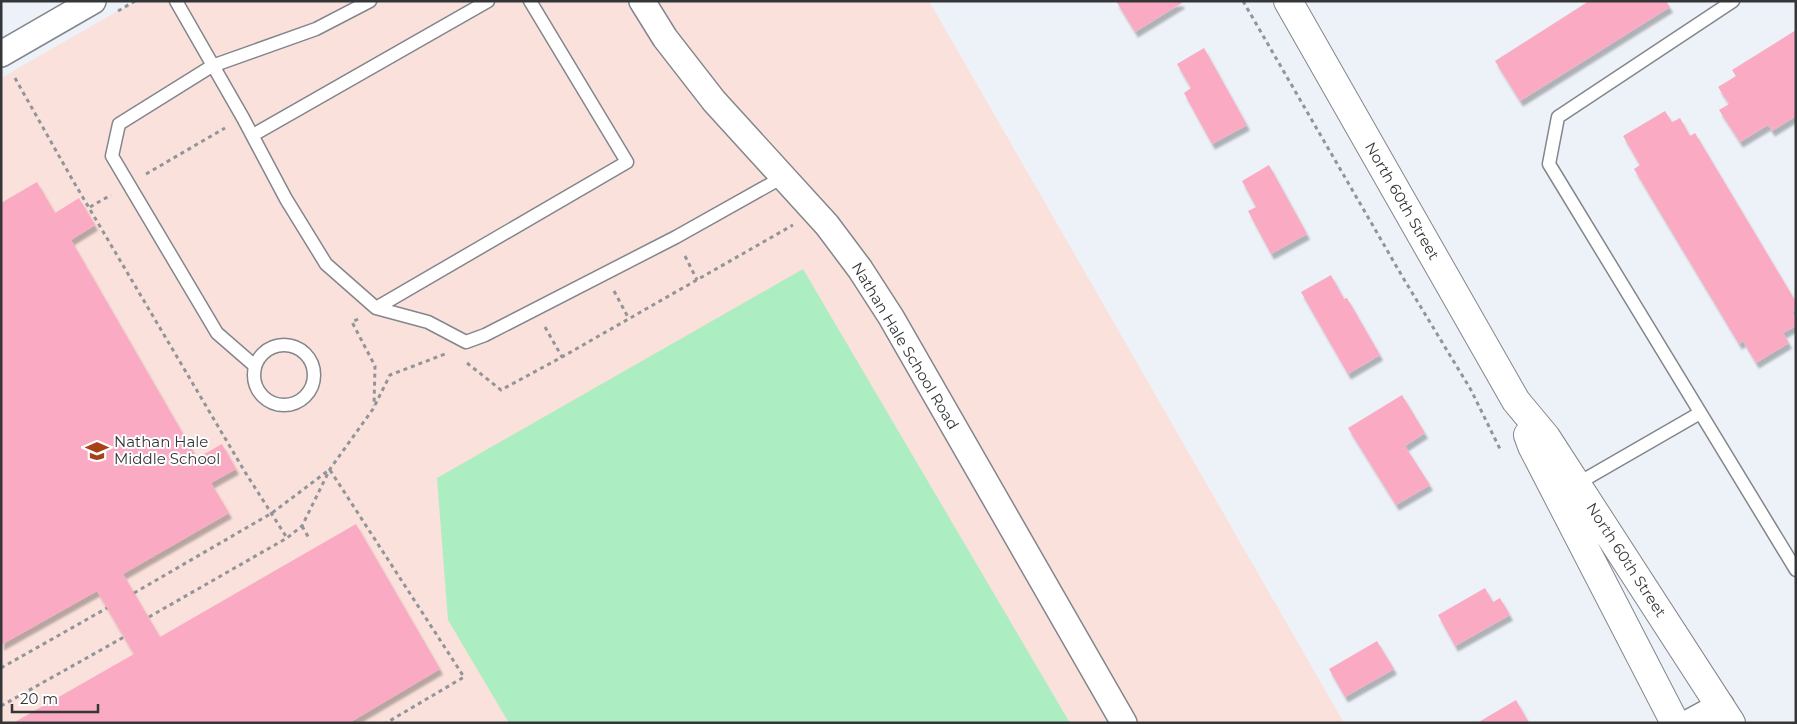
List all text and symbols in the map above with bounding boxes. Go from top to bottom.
street label: North 60th Street [1361,139,1444,263]
street label: Nathan Hale School Road [848,259,963,433]
place label: Nathan Hale Middle School [114,432,220,468]
school or university icon: Nathan Hale Middle School [84,438,110,464]
street label: North 60th Street [1582,499,1671,621]
scale bar [12,682,99,714]
text: 20 m [20,689,58,708]

